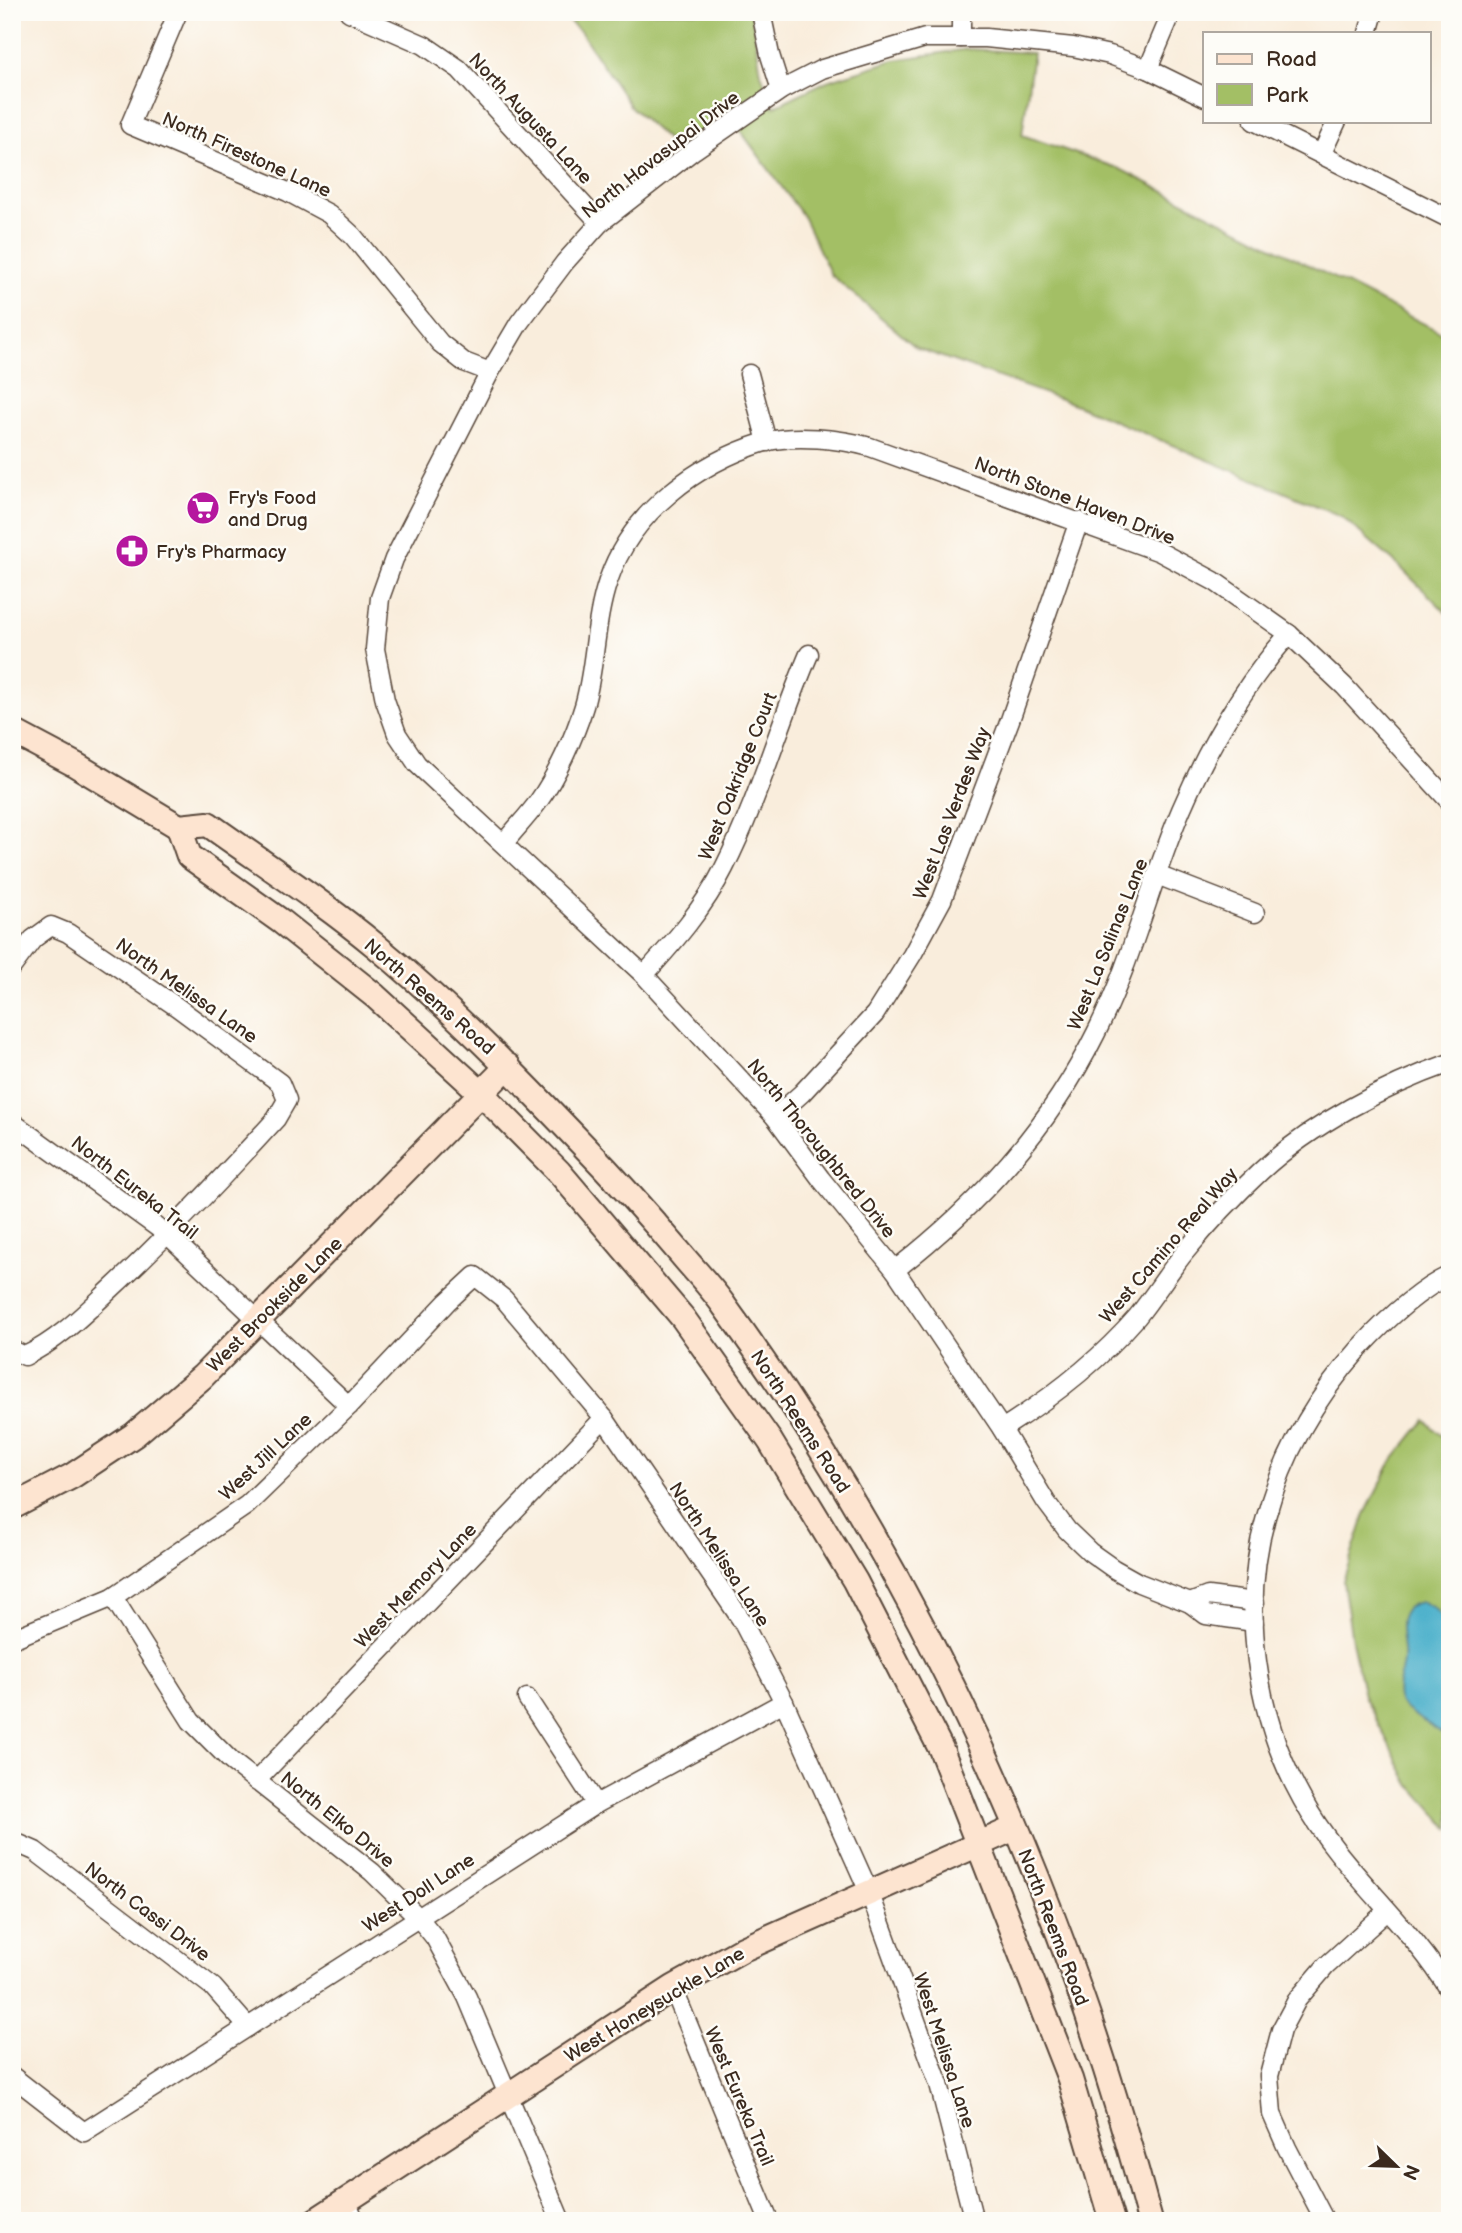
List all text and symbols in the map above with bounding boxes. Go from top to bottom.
legend [1203,32,1430,122]
text: Road [1266,47,1317,72]
street label: North Augusta Lane [463,49,597,189]
text: Park [1266,83,1309,108]
street label: North Havasupai Drive [577,86,744,224]
street label: North Firestone Lane [158,108,335,203]
street label: North Stone Haven Drive [971,452,1178,550]
place label: Fry's Food and Drug [228,487,316,532]
supermarket icon: Fry's Food and Drug [184,489,222,527]
pharmacy icon: Fry's Pharmacy [113,532,151,570]
place label: Fry's Pharmacy [156,541,287,564]
street label: West Oakridge Court [694,689,783,864]
street label: West Las Verdes Way [909,724,996,903]
street label: West La Salinas Lane [1063,855,1153,1034]
street label: North Melissa Lane [111,934,261,1049]
street label: North Reems Road [359,934,499,1060]
street label: North Thoroughbred Drive [742,1055,900,1243]
street label: North Eureka Trail [66,1132,202,1245]
street label: West Camino Real Way [1095,1163,1243,1328]
street label: West Brookside Lane [202,1232,348,1378]
street label: North Reems Road [745,1346,855,1498]
street label: West Jill Lane [215,1408,317,1506]
street label: North Melissa Lane [663,1478,774,1631]
street label: West Memory Lane [350,1519,482,1654]
street label: North Elko Drive [275,1767,399,1873]
street label: North Reems Road [1012,1846,1093,2009]
street label: West Doll Lane [358,1848,479,1938]
street label: North Cassi Drive [80,1858,214,1967]
street label: West Honeysuckle Lane [561,1942,749,2068]
street label: West Melissa Lane [908,1970,980,2131]
street label: West Eureka Trail [699,2024,778,2170]
north arrow [1360,2132,1430,2202]
text: N [1397,2161,1424,2183]

